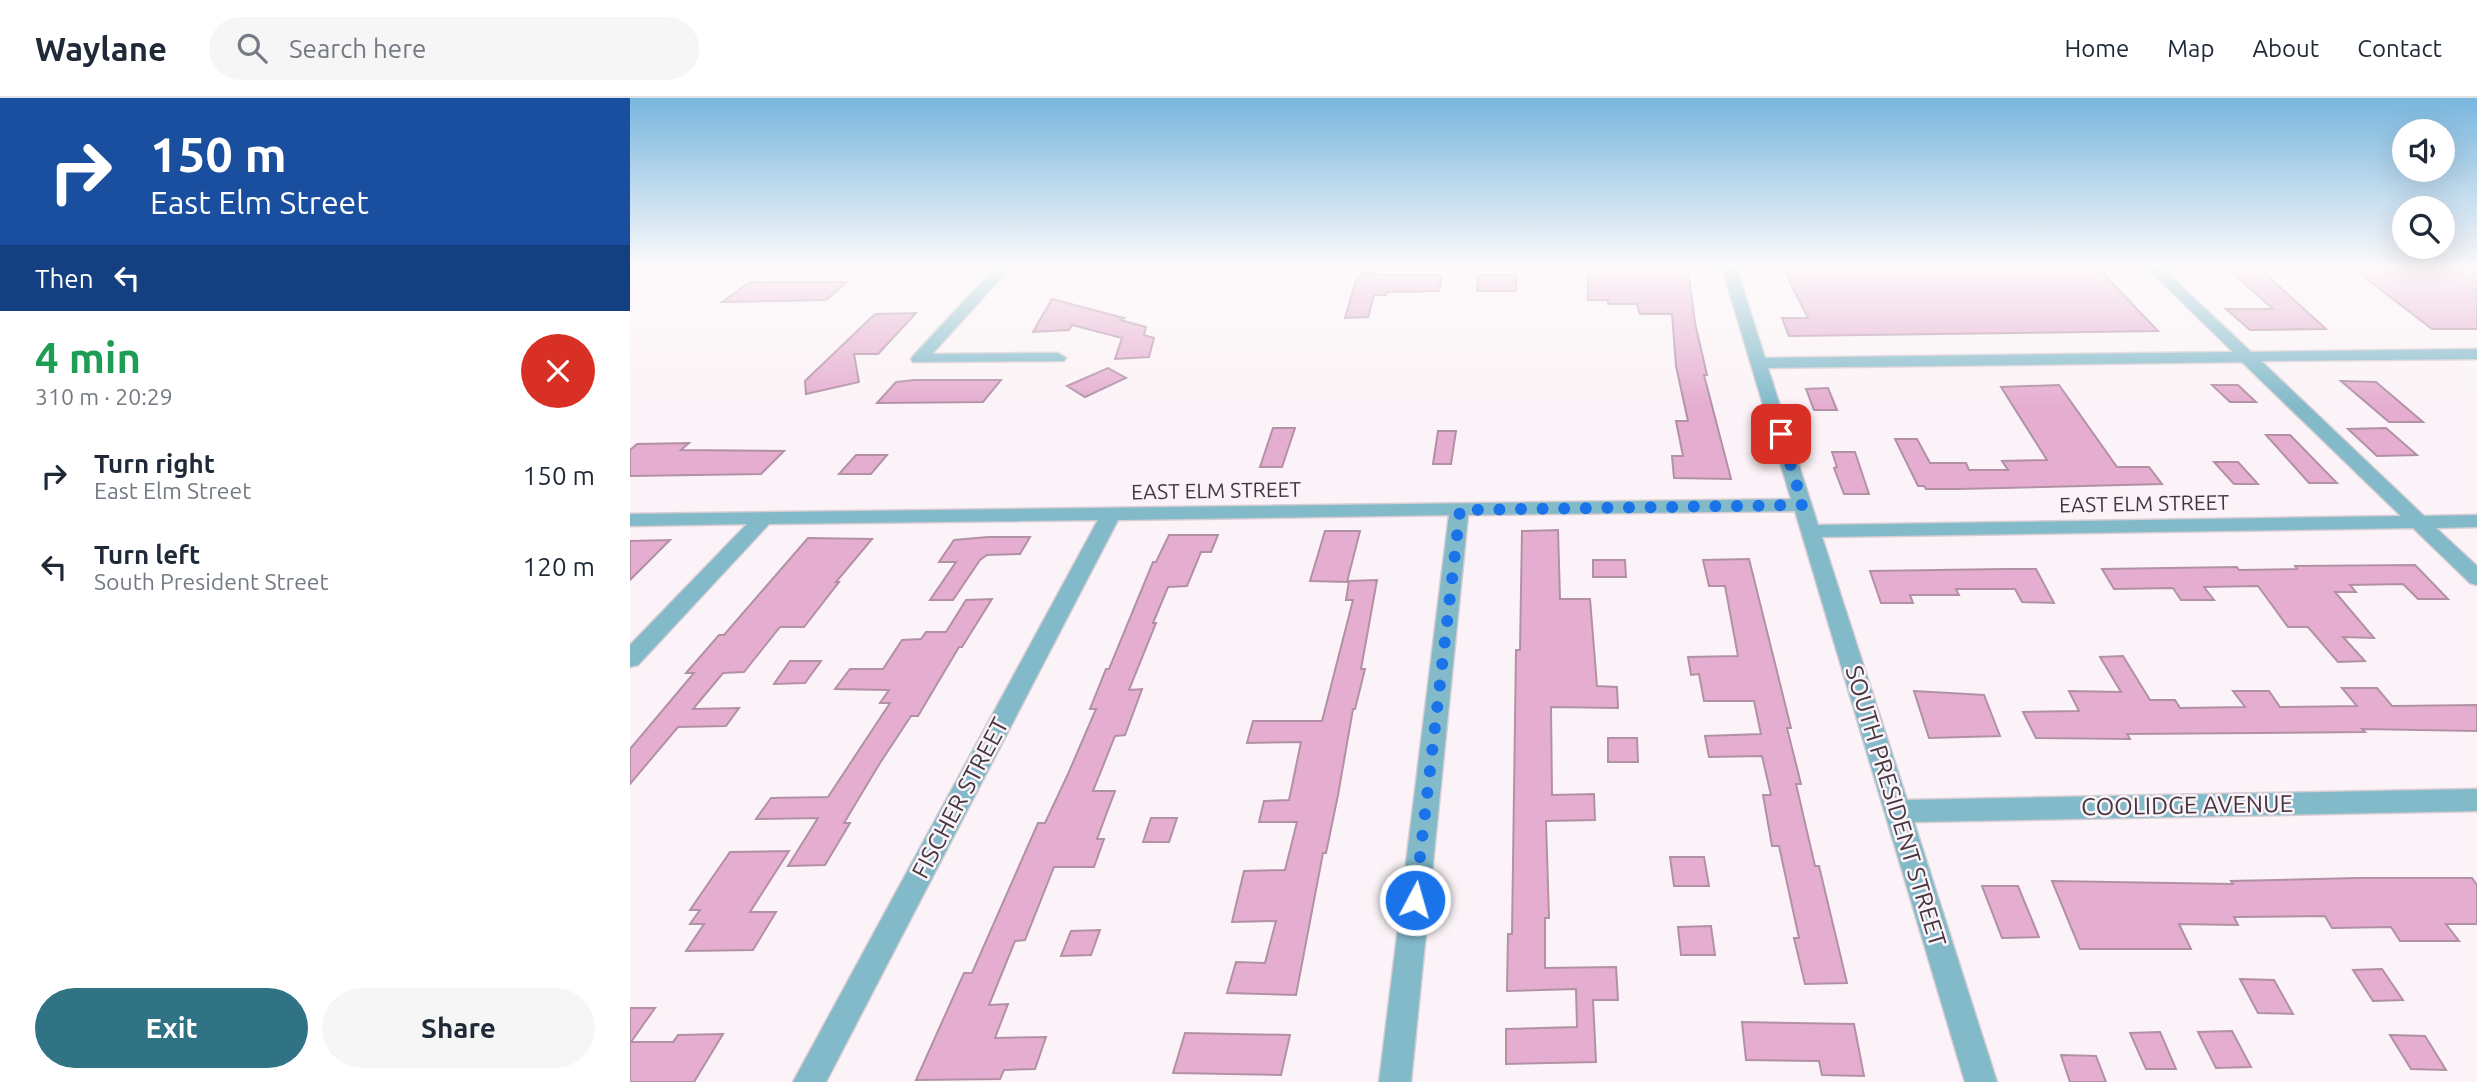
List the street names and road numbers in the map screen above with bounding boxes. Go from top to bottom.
street label: EAST ELM STREET [1131,477,1302,503]
street label: EAST ELM STREET [2059,490,2230,516]
street label: SOUTH PRESIDENT STREET [1840,662,1952,950]
street label: FISCHER STREET [906,713,1014,883]
street label: COOLIDGE AVENUE [2081,790,2293,820]

